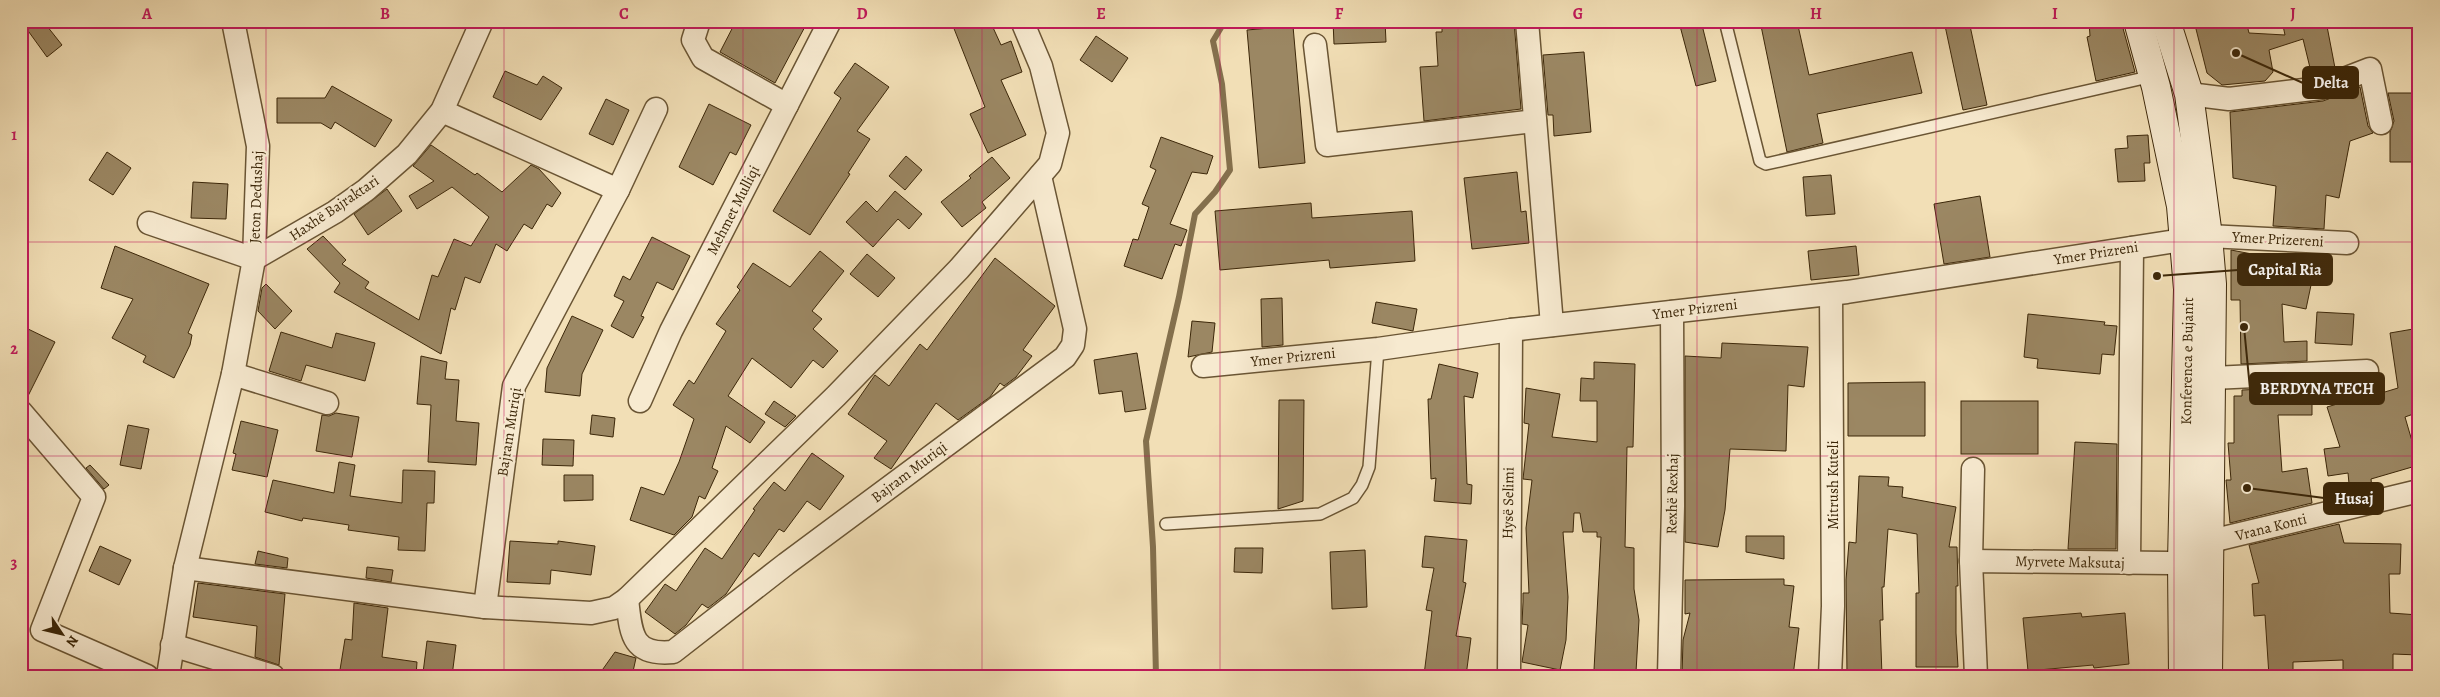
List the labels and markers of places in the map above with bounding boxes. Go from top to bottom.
callout: Delta [2303,67,2358,98]
callout: Capital Ria [2238,254,2332,285]
callout: BERDYNA TECH [2250,373,2384,404]
callout: Husaj [2324,483,2383,514]

